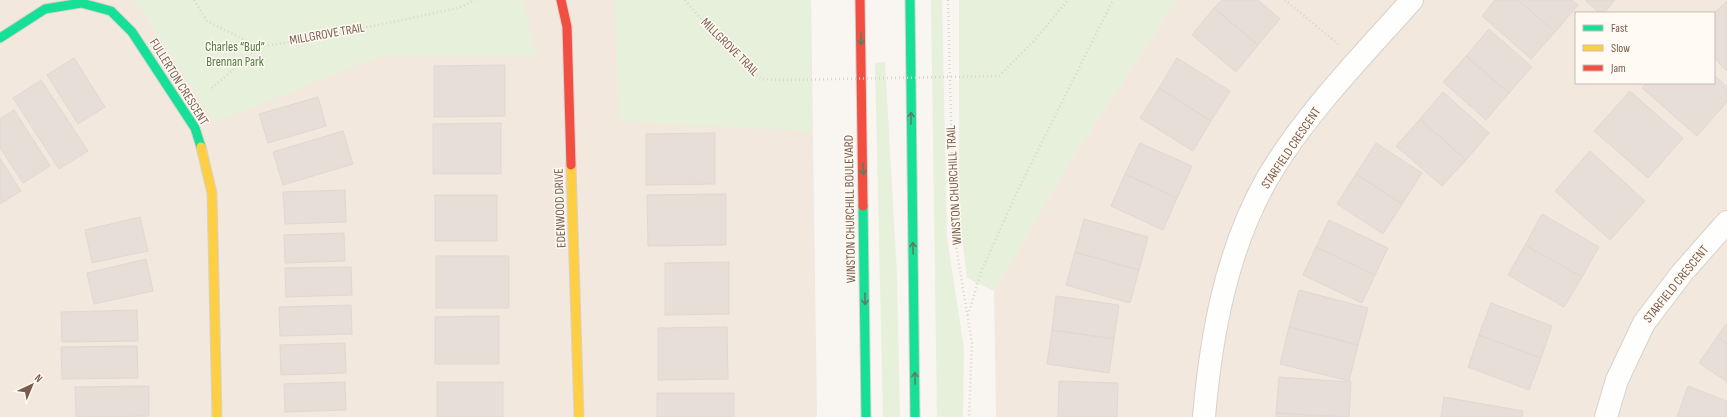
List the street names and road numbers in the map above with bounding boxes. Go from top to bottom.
street label: MILLGROVE TRAIL [697,14,763,80]
street label: MILLGROVE TRAIL [288,19,366,48]
street label: FULLERTON CRESCENT [146,36,212,128]
street label: STARFIELD CRESCENT [1258,104,1324,192]
street label: WINSTON CHURCHILL TRAIL [943,124,965,245]
street label: WINSTON CHURCHILL BOULEVARD [841,135,859,283]
street label: EDENWOOD DRIVE [551,168,569,248]
street label: STARFIELD CRESCENT [1640,242,1712,326]

